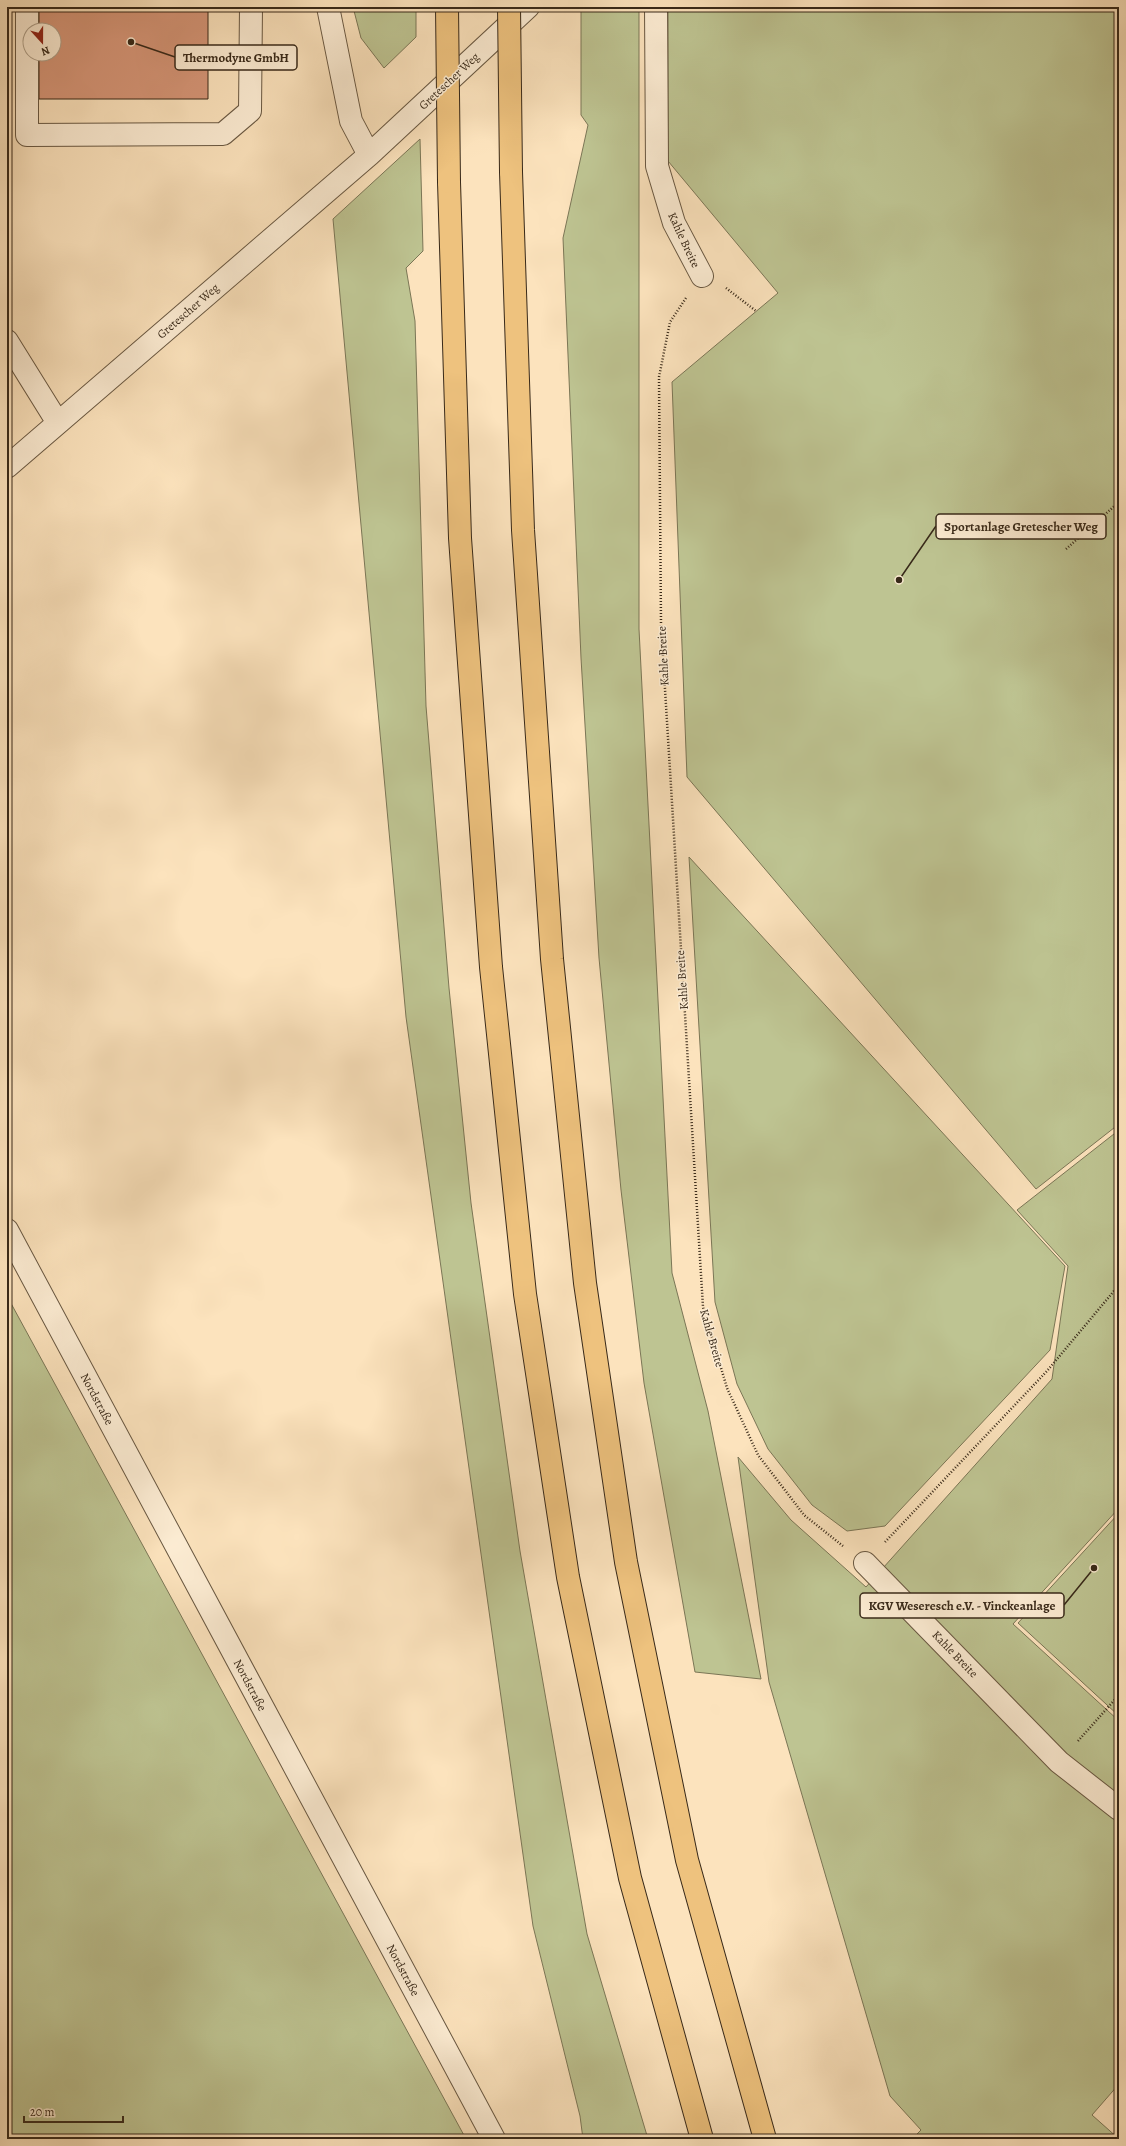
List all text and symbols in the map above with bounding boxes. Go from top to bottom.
north arrow [22,22,62,62]
text: N [39,42,52,59]
callout: Thermodyne GmbH [175,45,297,70]
text: Thermodyne GmbH [183,49,289,66]
street label: Gretescher Weg [415,49,483,113]
street label: Kahle Breite [664,210,704,270]
street label: Gretescher Weg [154,280,222,342]
callout: Sportanlage Gretescher Weg [936,514,1106,539]
text: Sportanlage Gretescher Weg [944,518,1098,535]
street label: Kahle Breite [653,626,673,686]
street label: Kahle Breite [672,950,692,1010]
street label: Kahle Breite [696,1307,728,1369]
street label: Nordstraße [77,1370,117,1428]
callout: KGV Weseresch e.V. - Vinckeanlage [860,1593,1064,1618]
text: KGV Weseresch e.V. - Vinckeanlage [869,1597,1056,1614]
street label: Kahle Breite [929,1627,981,1681]
street label: Nordstraße [230,1656,270,1714]
street label: Nordstraße [383,1941,423,1999]
scale bar [24,2098,123,2124]
text: 20 m [30,2104,54,2120]

